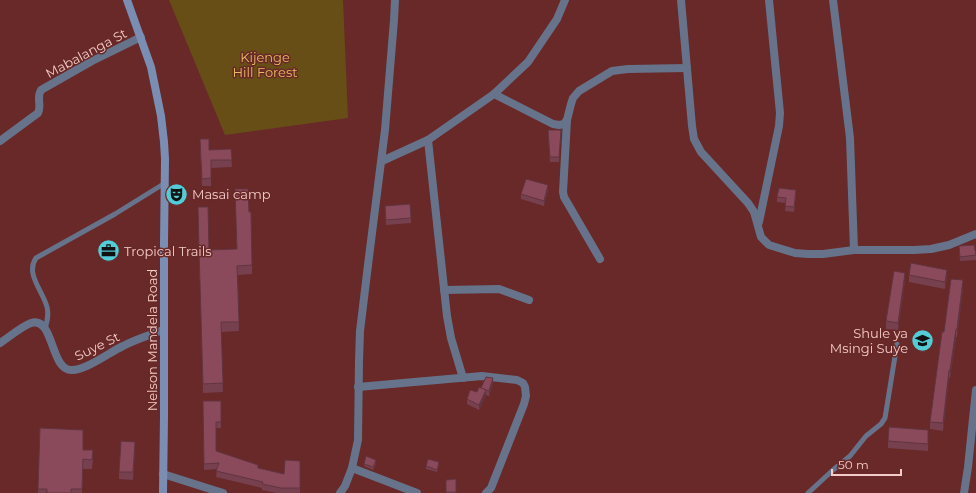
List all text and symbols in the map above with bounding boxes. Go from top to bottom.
street label: Mabalanga St [43,25,129,81]
park label: Kijenge Hill Forest [232,49,298,80]
theatre icon: Masai camp [163,181,189,207]
place label: Masai camp [192,186,271,202]
office icon: Tropical Trails [95,238,121,264]
place label: Tropical Trails [124,243,212,259]
street label: Nelson Mandela Road [144,269,160,411]
place label: Shule ya Msingi Suye [830,325,908,356]
school or university icon: Shule ya Msingi Suye [910,327,936,353]
street label: Suye St [72,328,122,364]
scale bar [832,451,901,477]
text: 50 m [838,457,869,472]

